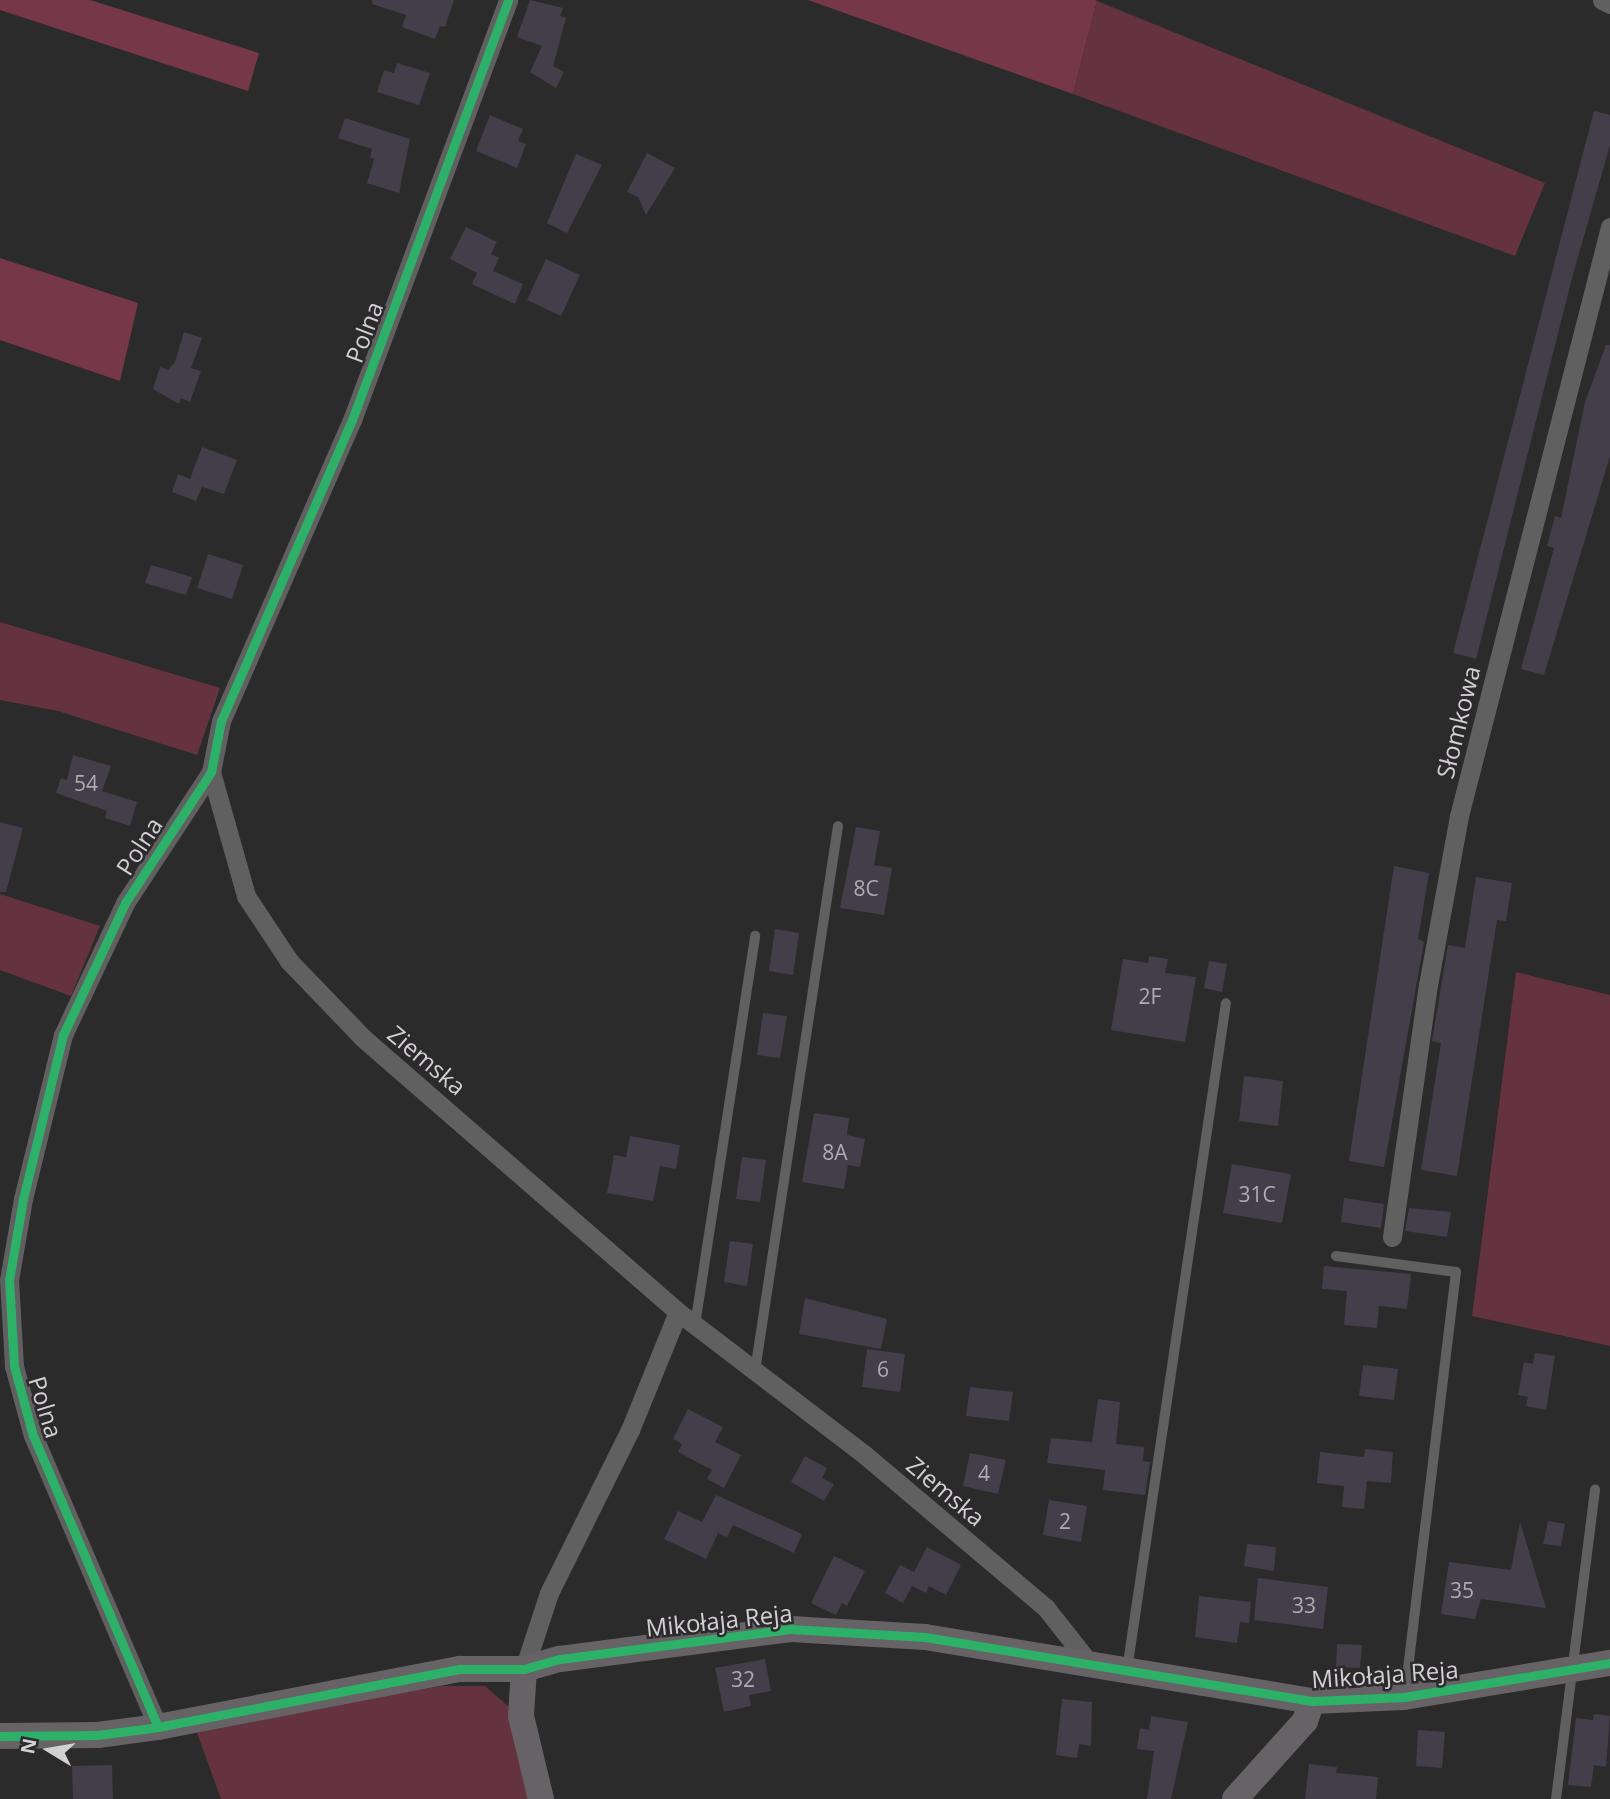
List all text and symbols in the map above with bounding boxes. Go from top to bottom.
street label: Polna [339,297,389,367]
street label: Słomkowa [1430,663,1486,781]
house number: 54 [74,770,98,796]
street label: Polna [110,812,168,880]
house number: 8C [853,875,879,901]
house number: 2F [1139,983,1161,1009]
street label: Ziemska [382,1019,472,1101]
house number: 8A [822,1139,848,1165]
house number: 31C [1238,1181,1276,1207]
house number: 6 [877,1356,889,1382]
street label: Polna [23,1373,69,1441]
street label: Ziemska [901,1450,991,1532]
house number: 4 [978,1460,990,1486]
house number: 2 [1059,1508,1071,1534]
house number: 35 [1450,1577,1474,1603]
house number: 33 [1292,1592,1316,1618]
street label: Mikołaja Reja [644,1598,794,1642]
street label: Mikołaja Reja [1310,1654,1460,1694]
house number: 32 [731,1666,755,1692]
north arrow [14,1715,84,1785]
text: N [14,1736,43,1756]

